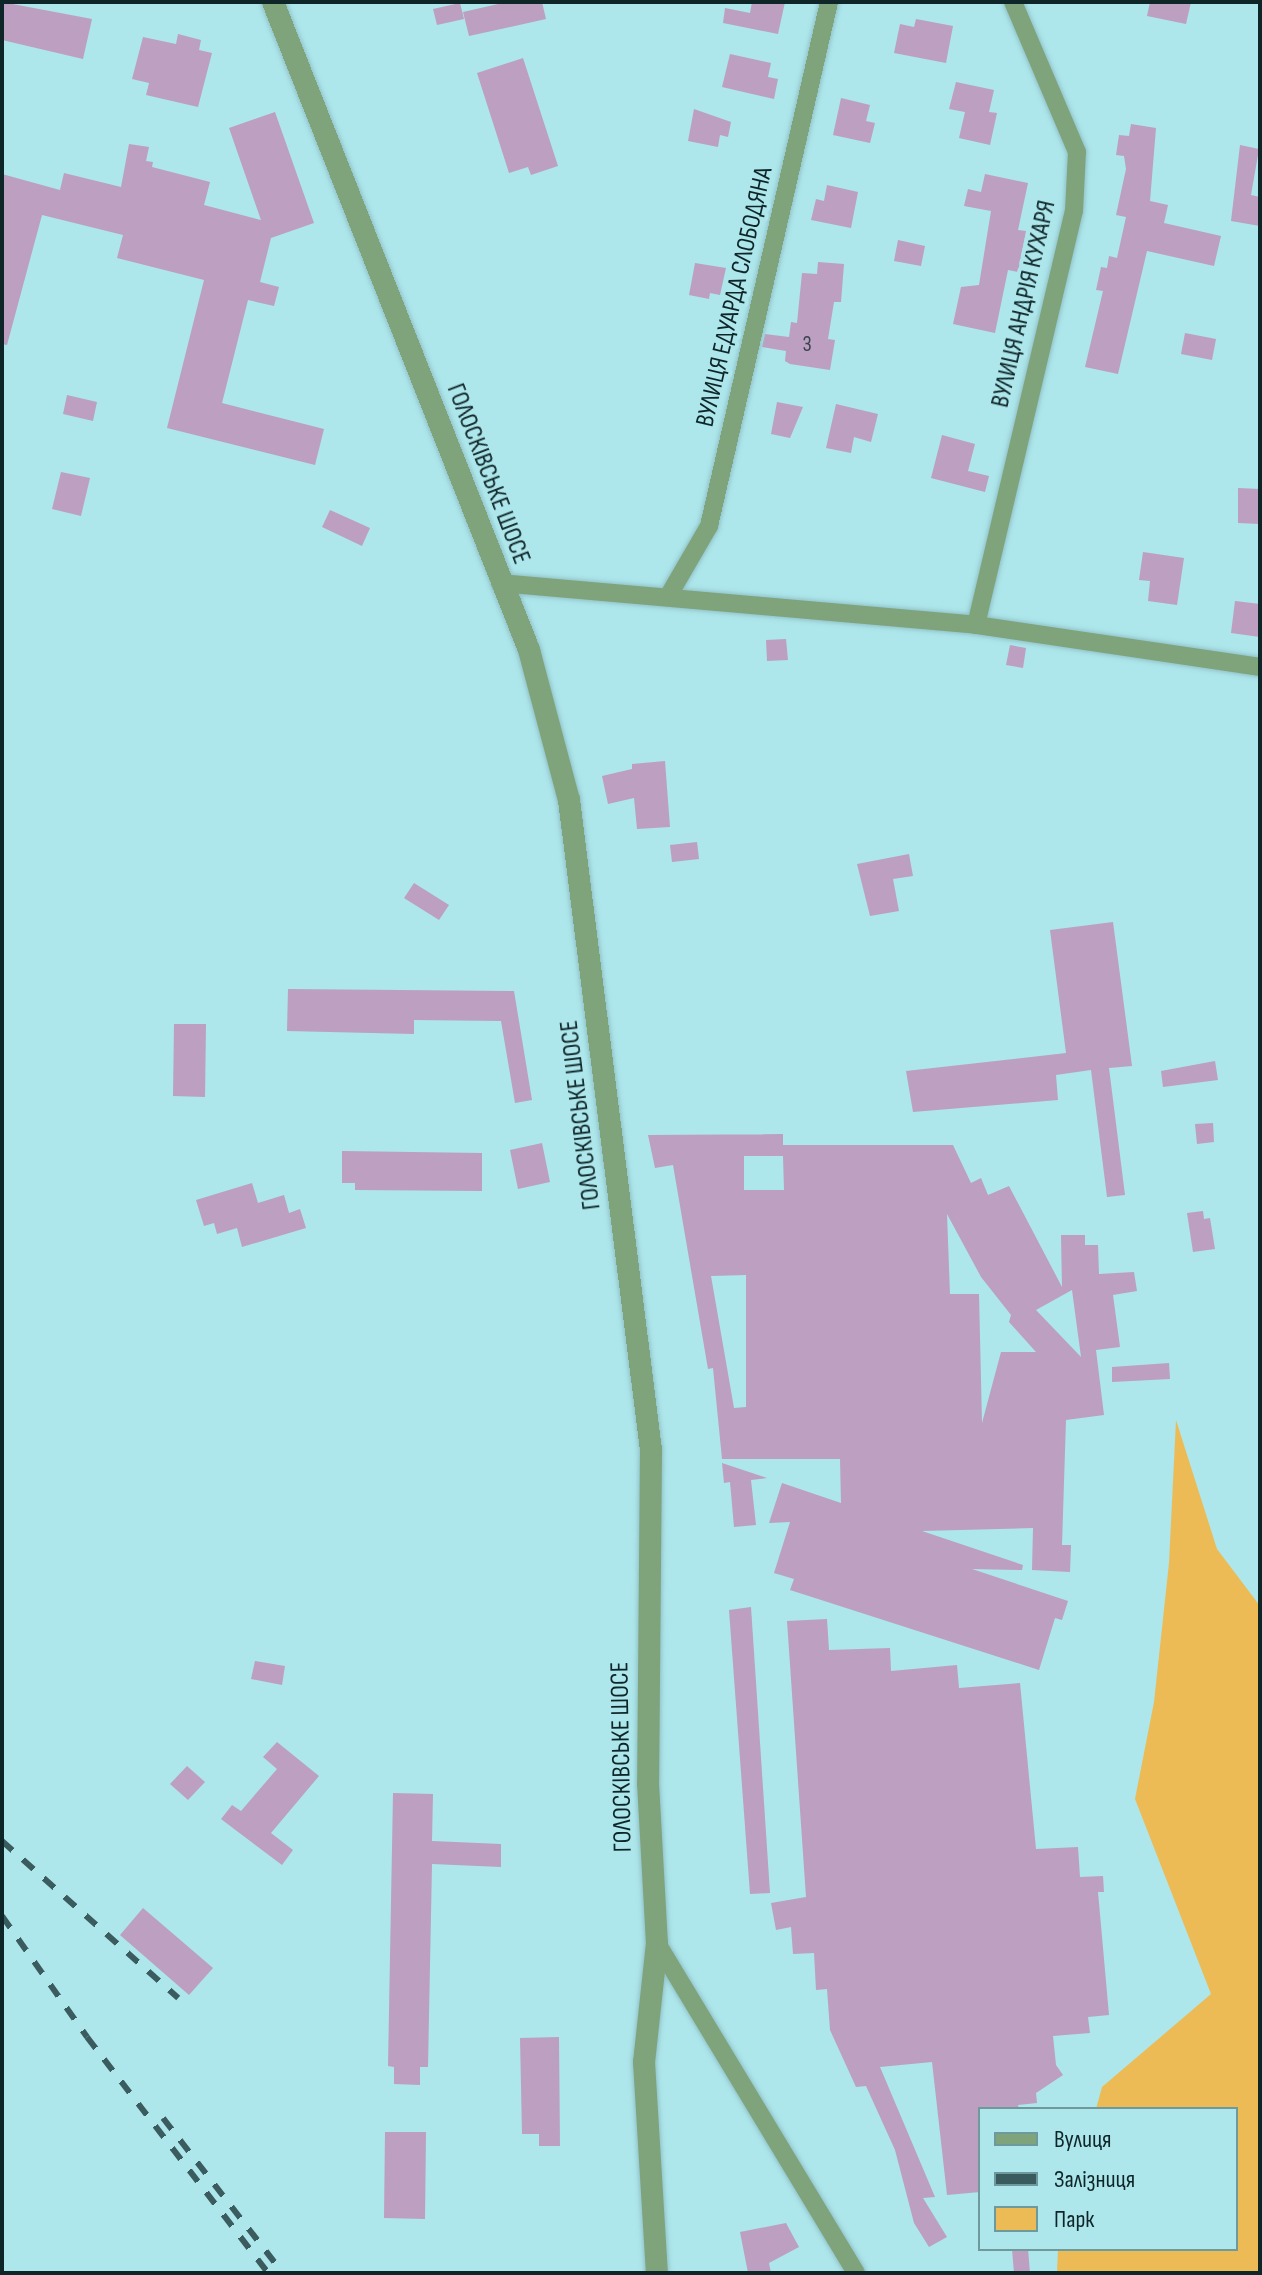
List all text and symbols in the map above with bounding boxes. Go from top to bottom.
street label: ВУЛИЦЯ ЕДУАРДА СЛОБОДЯНА [690,164,780,430]
street label: ВУЛИЦЯ АНДРІЯ КУХАРЯ [985,197,1063,411]
house number: 3 [802,332,812,358]
street label: ГОЛОСКІВСЬКЕ ШОСЕ [439,379,537,569]
street label: ГОЛОСКІВСЬКЕ ШОСЕ [554,1018,608,1212]
street label: ГОЛОСКІВСЬКЕ ШОСЕ [605,1661,639,1853]
legend [978,2107,1238,2251]
text: Вулиця [1054,2125,1112,2154]
text: Залізниця [1054,2165,1135,2194]
text: Парк [1054,2205,1094,2234]

